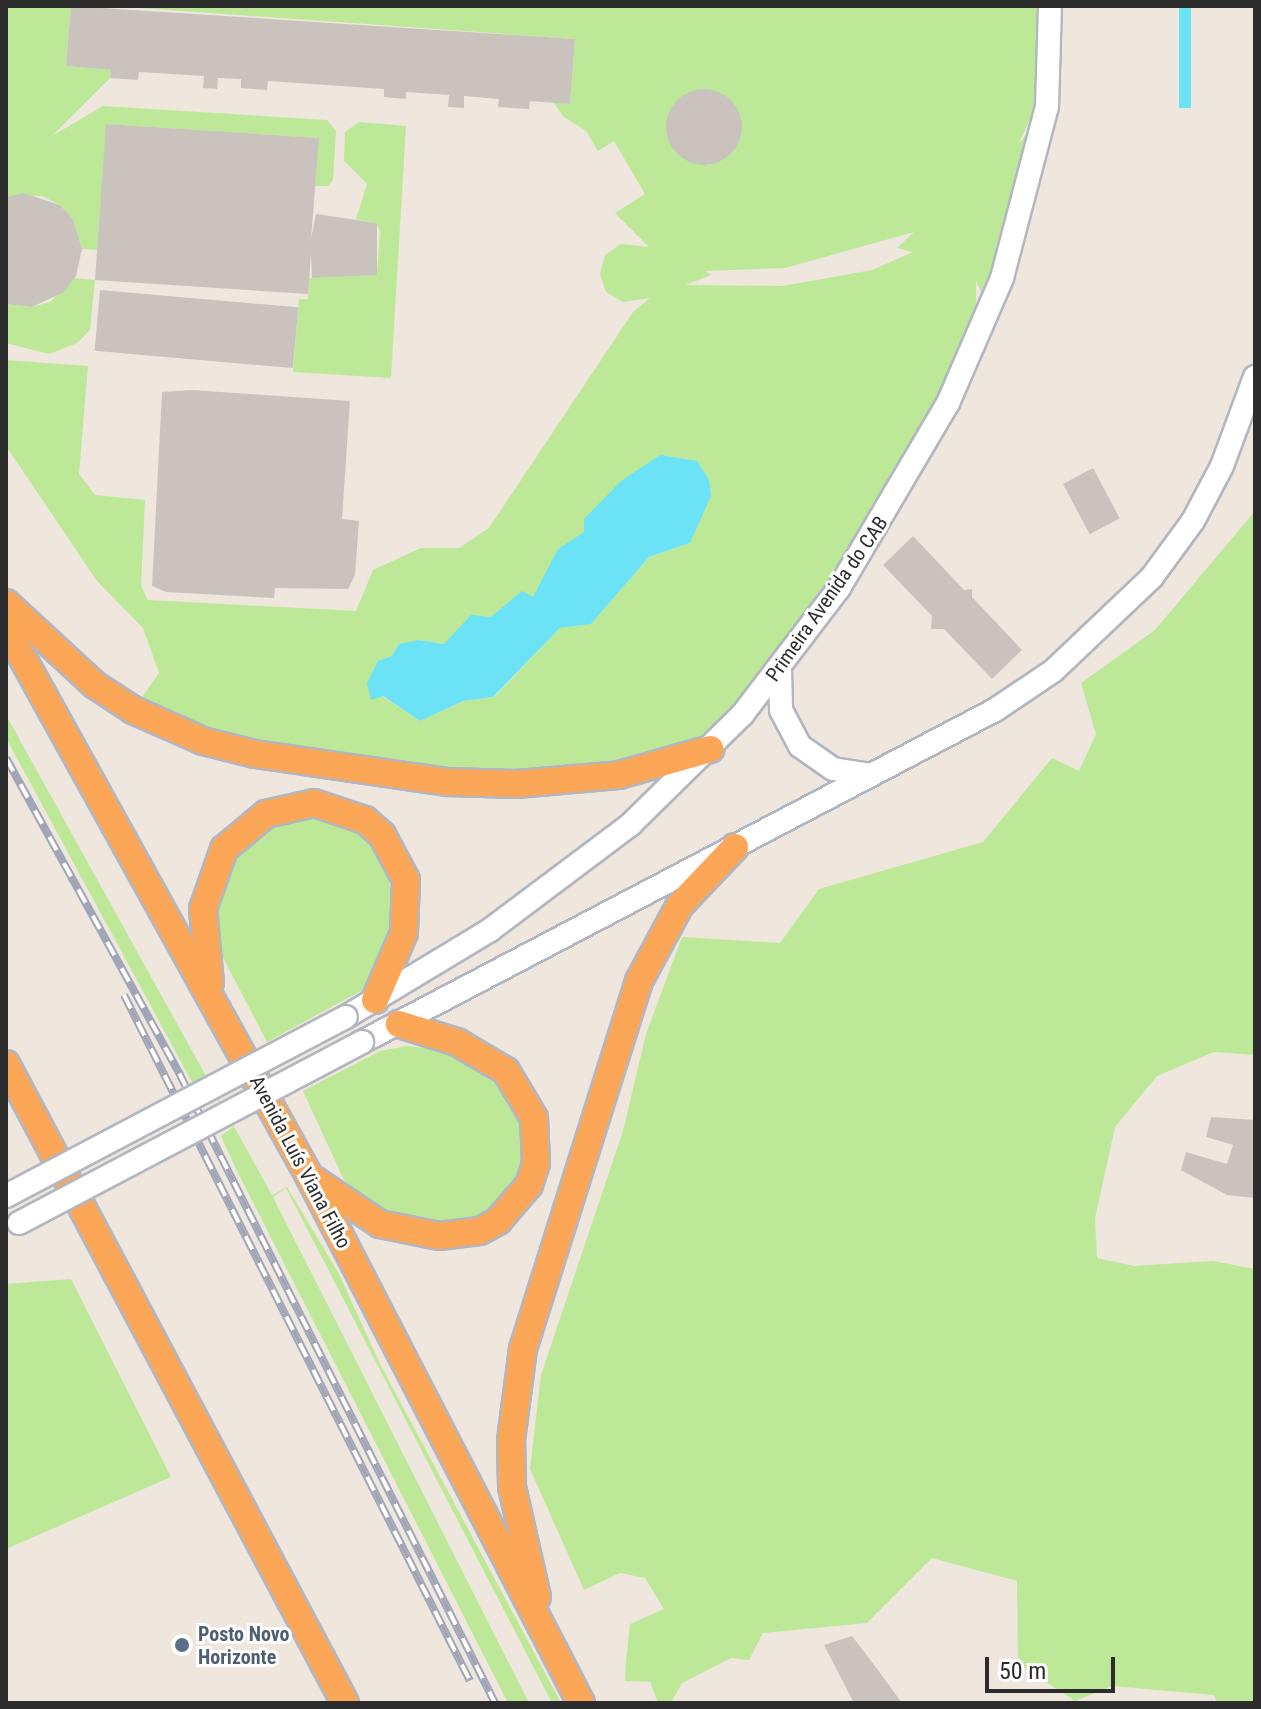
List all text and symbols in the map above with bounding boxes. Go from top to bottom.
street label: Primeira Avenida do CAB [761,512,893,686]
street label: Avenida Luís Viana Filho [244,1072,356,1252]
place label: Posto Novo Horizonte [198,1622,290,1669]
marker: Posto Novo Horizonte [173,1636,191,1654]
scale bar [989,1641,1119,1691]
text: 50 m [999,1657,1046,1685]

